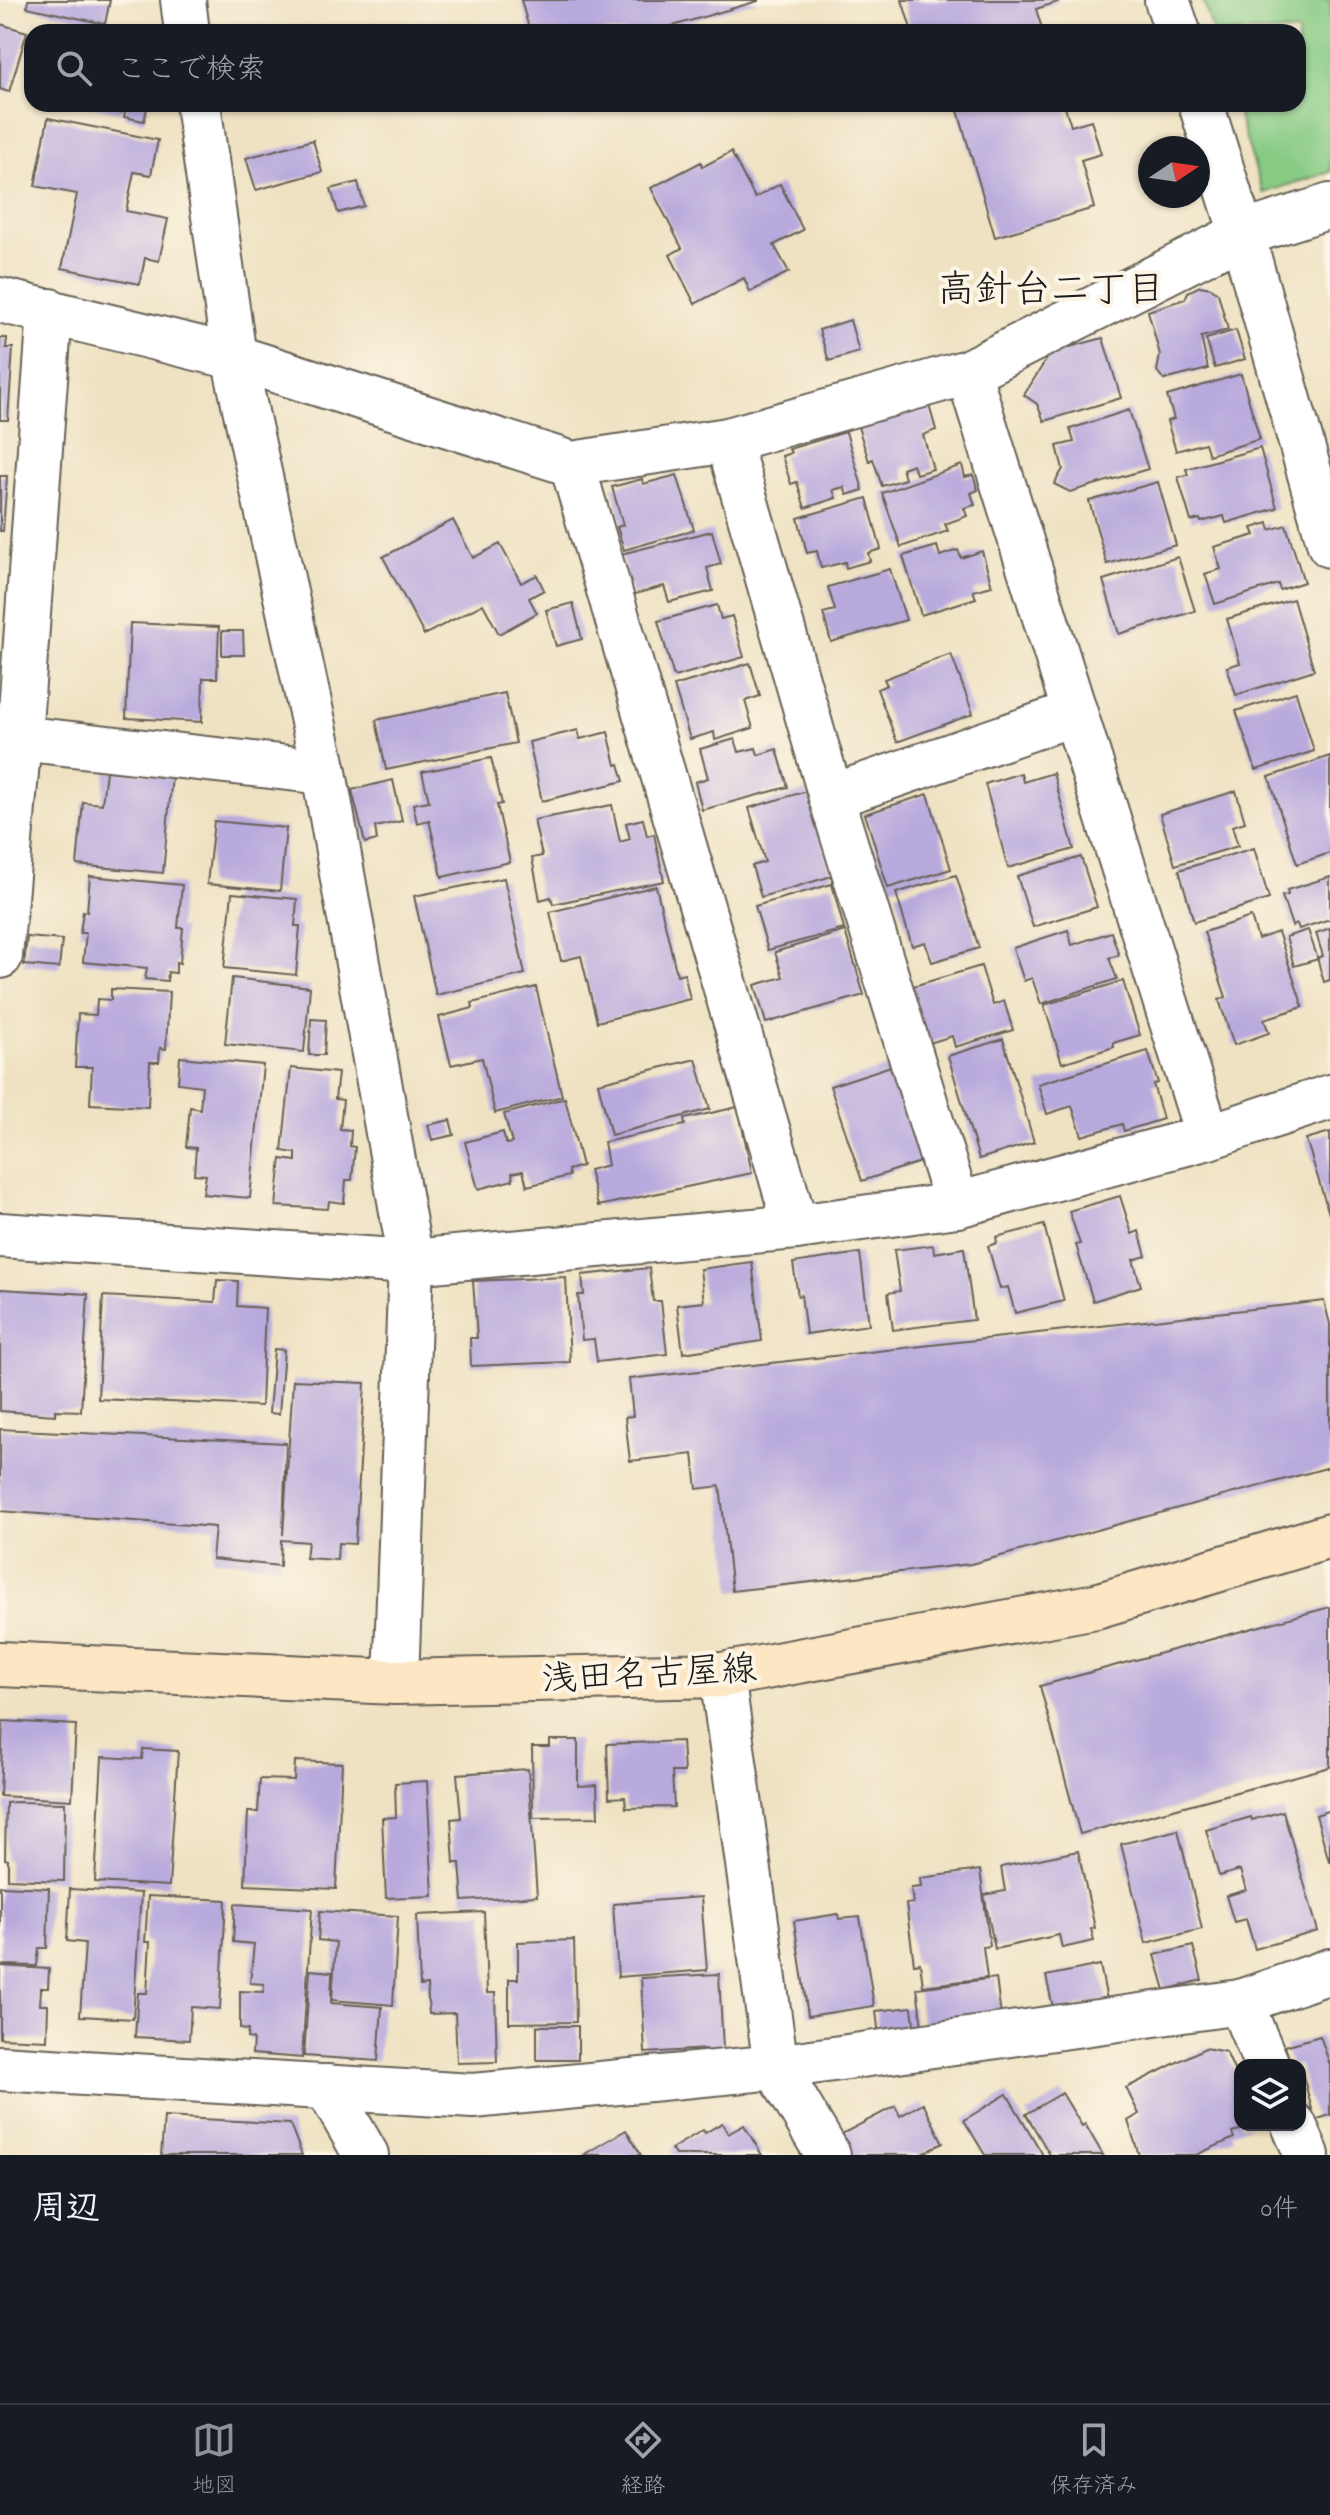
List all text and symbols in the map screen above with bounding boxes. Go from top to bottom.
search box [24,24,1306,112]
icon: search [52,46,96,90]
text: ここで検索 [116,49,266,93]
north arrow [1138,136,1210,208]
district label: 高針台二丁目 [937,264,1165,320]
street label: 浅田名古屋線 [540,1644,758,1709]
map controls [1234,2059,1306,2131]
button: layers [1234,2059,1306,2131]
text: 周辺 [32,2185,100,2235]
text: 0件 [1261,2191,1298,2229]
tab: 地図 [192,2418,236,2503]
tab: 経路 [621,2418,665,2503]
tab: 保存済み [1050,2418,1138,2503]

